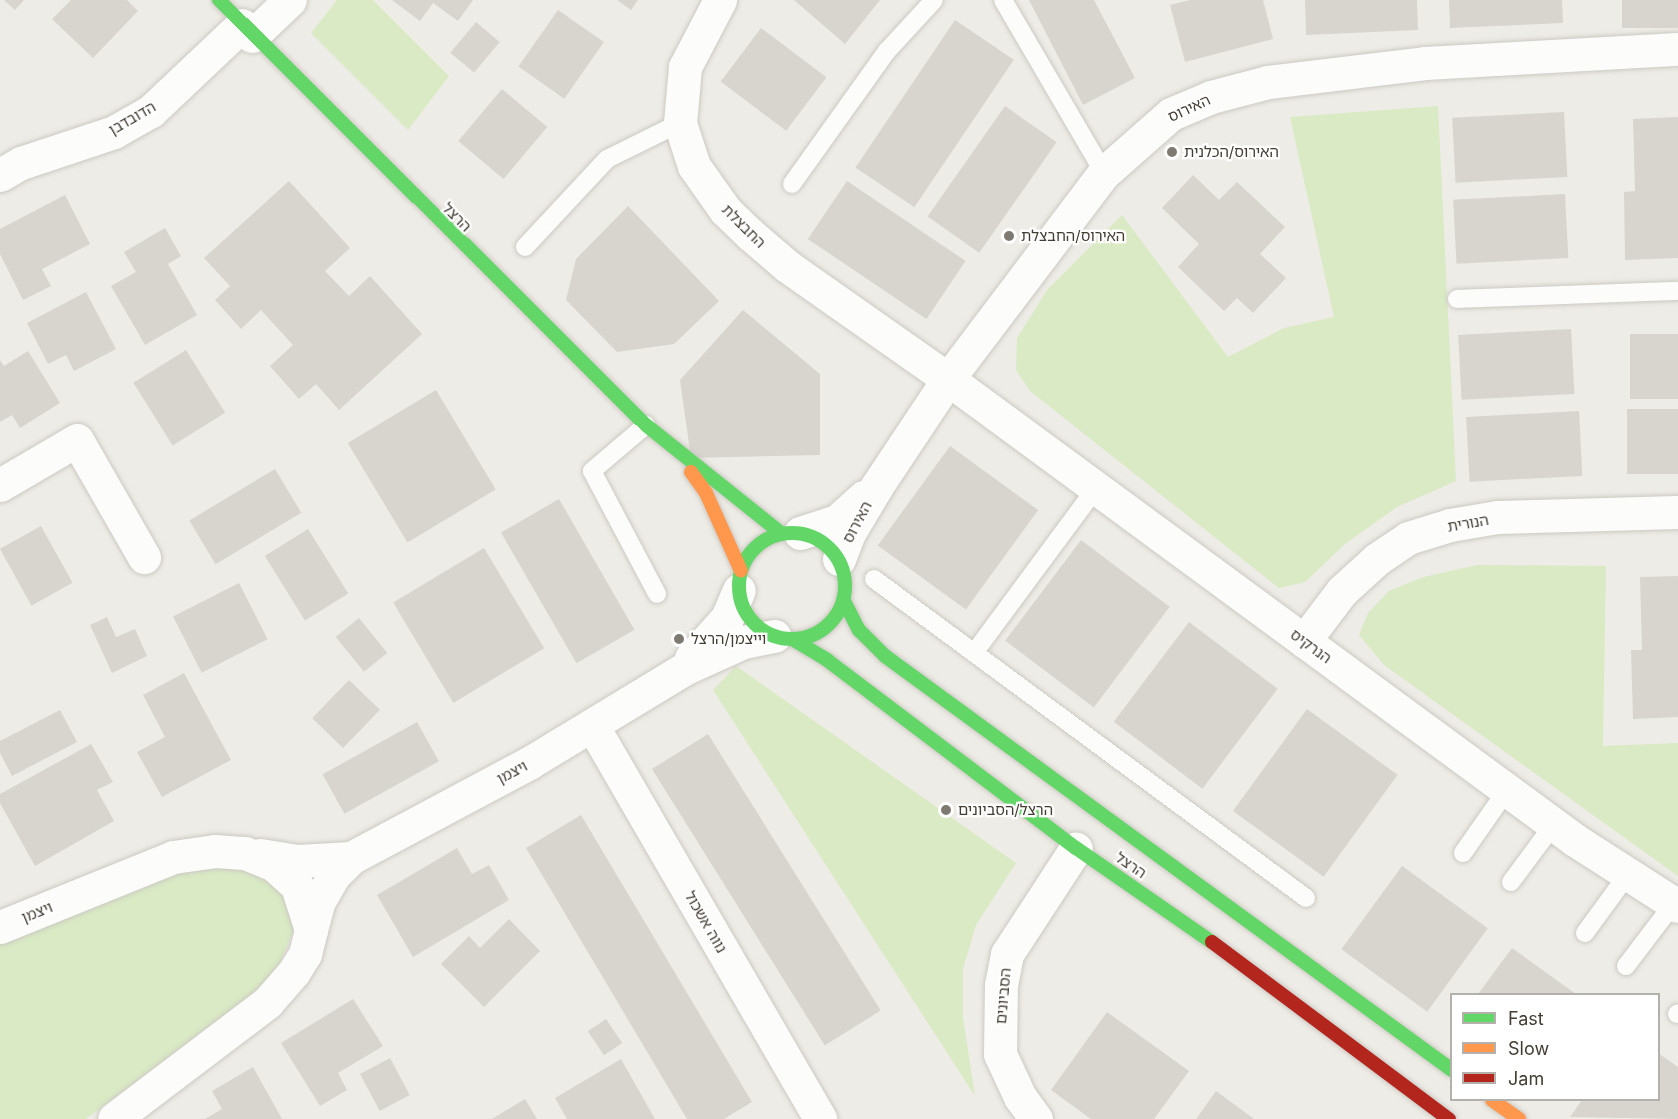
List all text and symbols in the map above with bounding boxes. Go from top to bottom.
street label: האירוס [1165,90,1213,126]
street label: הדובדבן [105,97,159,139]
place label: האירוס/הכלנית [1184,143,1279,161]
marker: האירוס/הכלנית [1165,145,1179,159]
street label: הרצל [439,199,475,235]
street label: החבצלת [718,200,770,252]
place label: האירוס/החבצלת [1021,227,1125,245]
marker: האירוס/החבצלת [1002,229,1016,243]
street label: האירוס [839,498,875,546]
street label: הנורית [1446,511,1490,535]
street label: הנרקיס [1287,625,1335,667]
place label: וייצמן/הרצל [691,630,766,648]
marker: וייצמן/הרצל [672,632,686,646]
street label: ויצמן [494,757,530,787]
place label: הרצל/הסביונים [958,801,1053,819]
marker: הרצל/הסביונים [939,803,953,817]
street label: הרצל [1112,848,1150,882]
street label: נווה אשכול [681,888,731,956]
street label: ויצמן [19,898,55,926]
street label: הסביונים [992,967,1014,1025]
legend [1450,993,1660,1101]
text: Fast [1508,1008,1544,1029]
text: Slow [1508,1038,1549,1059]
text: Jam [1508,1068,1544,1089]

